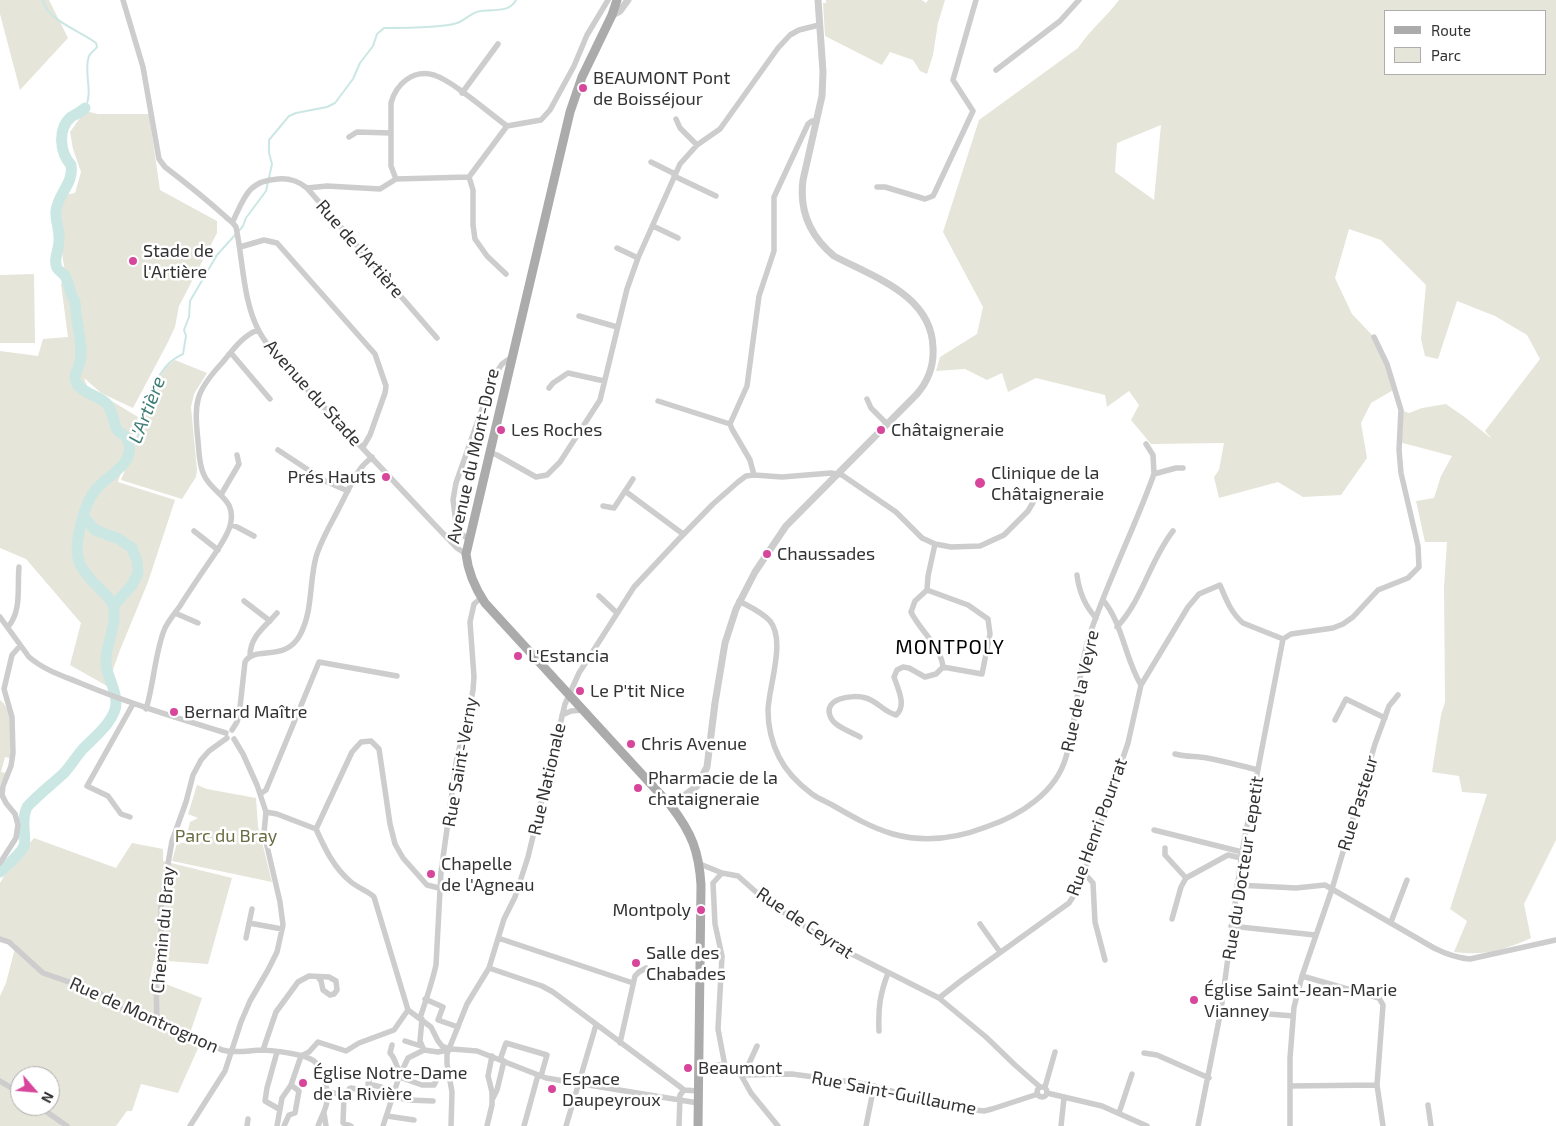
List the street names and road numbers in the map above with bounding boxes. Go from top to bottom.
street label: Rue de l'Artière [311,195,409,303]
street label: Avenue du Stade [260,335,366,451]
street label: Avenue du Mont-Dore [442,366,504,546]
street label: Rue de la Veyre [1057,628,1103,754]
street label: Rue Saint-Verny [438,695,482,829]
street label: Rue Nationale [524,721,570,837]
street label: Rue Pasteur [1333,753,1383,853]
street label: Rue Henri Pourrat [1062,755,1132,899]
street label: Rue du Docteur Lepetit [1218,775,1268,961]
street label: Chemin du Bray [147,866,179,994]
street label: Rue de Ceyrat [752,883,858,963]
street label: Rue de Montrognon [66,972,222,1058]
street label: Rue Saint-Guillaume [810,1066,978,1120]

